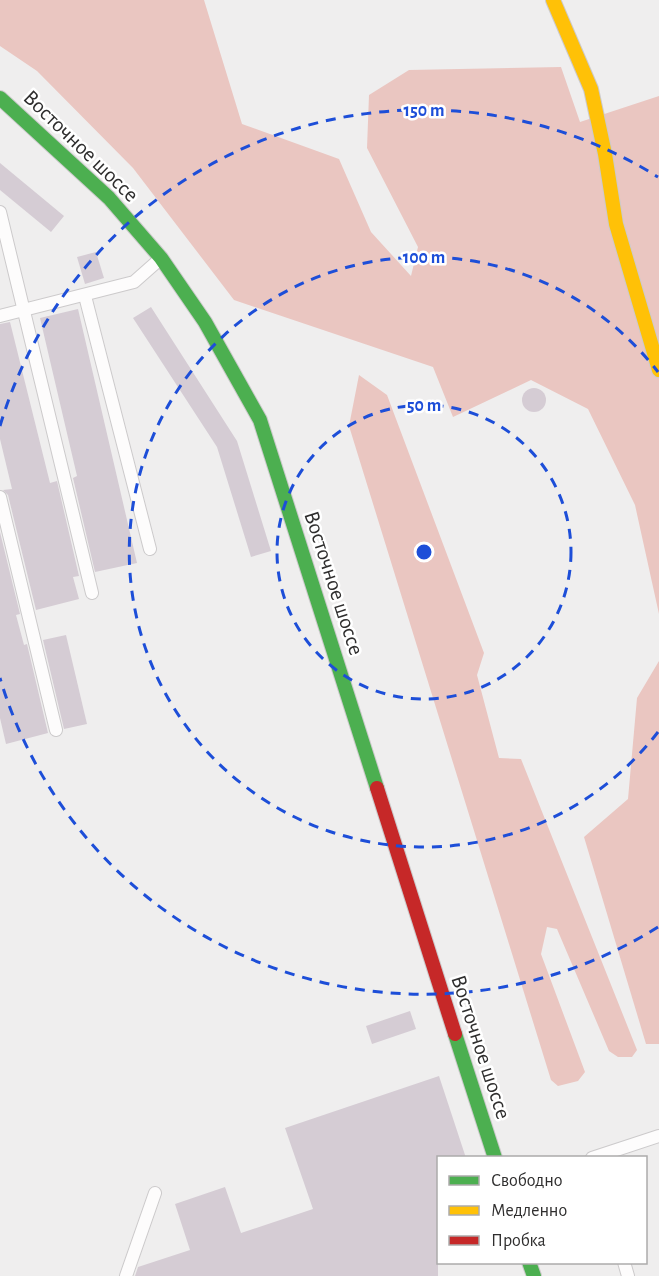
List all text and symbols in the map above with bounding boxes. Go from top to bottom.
street label: Восточное шоссе [19,86,143,206]
text: 150 m [404,102,444,120]
text: 100 m [403,249,445,267]
text: 50 m [407,397,441,415]
street label: Восточное шоссе [300,508,368,658]
centre of rings [414,542,434,562]
street label: Восточное шоссе [447,972,515,1122]
legend [437,1156,647,1264]
text: Свободно [491,1171,563,1190]
text: Медленно [491,1202,567,1220]
text: Пробка [491,1231,546,1250]

